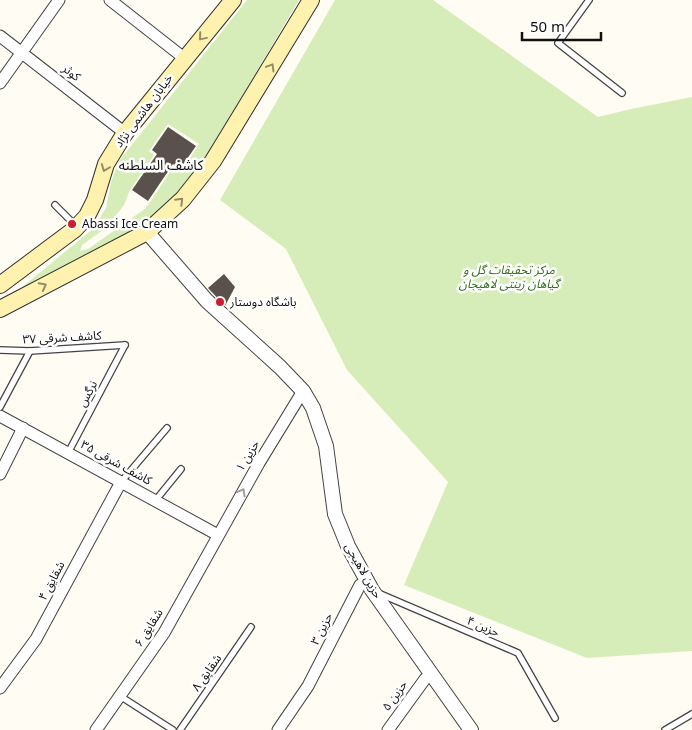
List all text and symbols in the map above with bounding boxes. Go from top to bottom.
scale bar [522,10,601,42]
text: 50 m [530,11,565,43]
one-way arrow [198,32,207,41]
street label: کوثر [55,57,87,89]
one-way arrow [264,63,274,72]
street label: خیابان هاشمی نژاد [108,68,180,154]
district label: کاشف السلطنه [119,151,203,180]
one-way arrow [101,163,112,172]
one-way arrow [174,198,183,207]
place label: Abassi Ice Cream [82,212,178,237]
marker: Abassi Ice Cream [66,218,78,230]
park label: مرکز تحقیقات گل و گیاهان زینتی لاهیجان [459,258,561,297]
one-way arrow [38,283,47,293]
place label: باشگاه دوستار [229,290,297,315]
marker: باشگاه دوستار [214,296,226,308]
street label: کاشف شرقی ۳۷ [22,323,103,353]
street label: نرگس [70,376,106,412]
street label: کاشف شرقی ۳۵ [75,433,158,494]
street label: حزین ۱ [229,435,267,477]
one-way arrow [236,489,246,498]
street label: حزین لاهیجی [337,538,389,604]
street label: شقایق ۴ [31,557,73,605]
street label: شقایق ۶ [127,604,171,652]
street label: حزین ۳ [303,608,341,650]
street label: حزین ۴ [463,609,503,645]
street label: شقایق ۸ [185,649,229,697]
street label: حزین ۵ [375,675,415,717]

